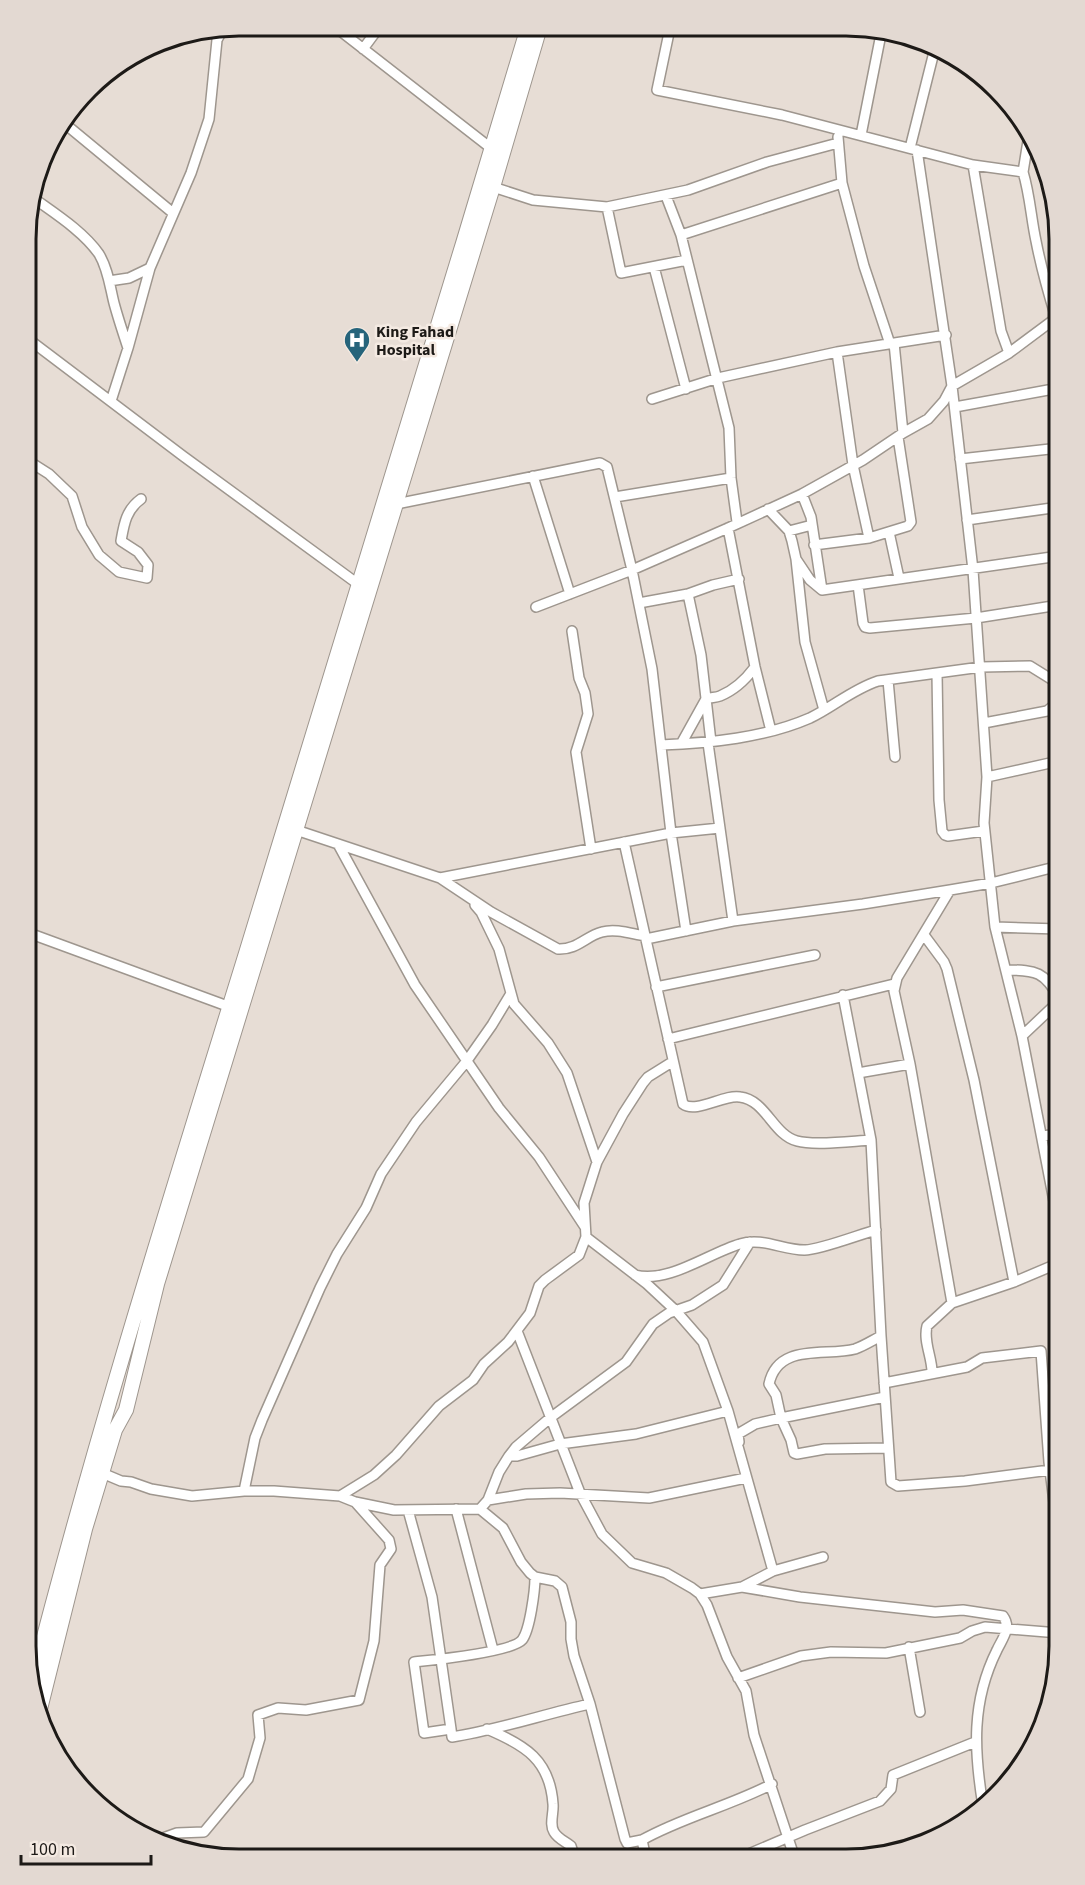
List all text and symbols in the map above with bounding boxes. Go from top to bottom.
place label: King Fahad Hospital [376,321,454,361]
hospital icon: King Fahad Hospital [342,325,372,363]
scale bar [21,1828,152,1866]
text: 100 m [30,1837,75,1862]

